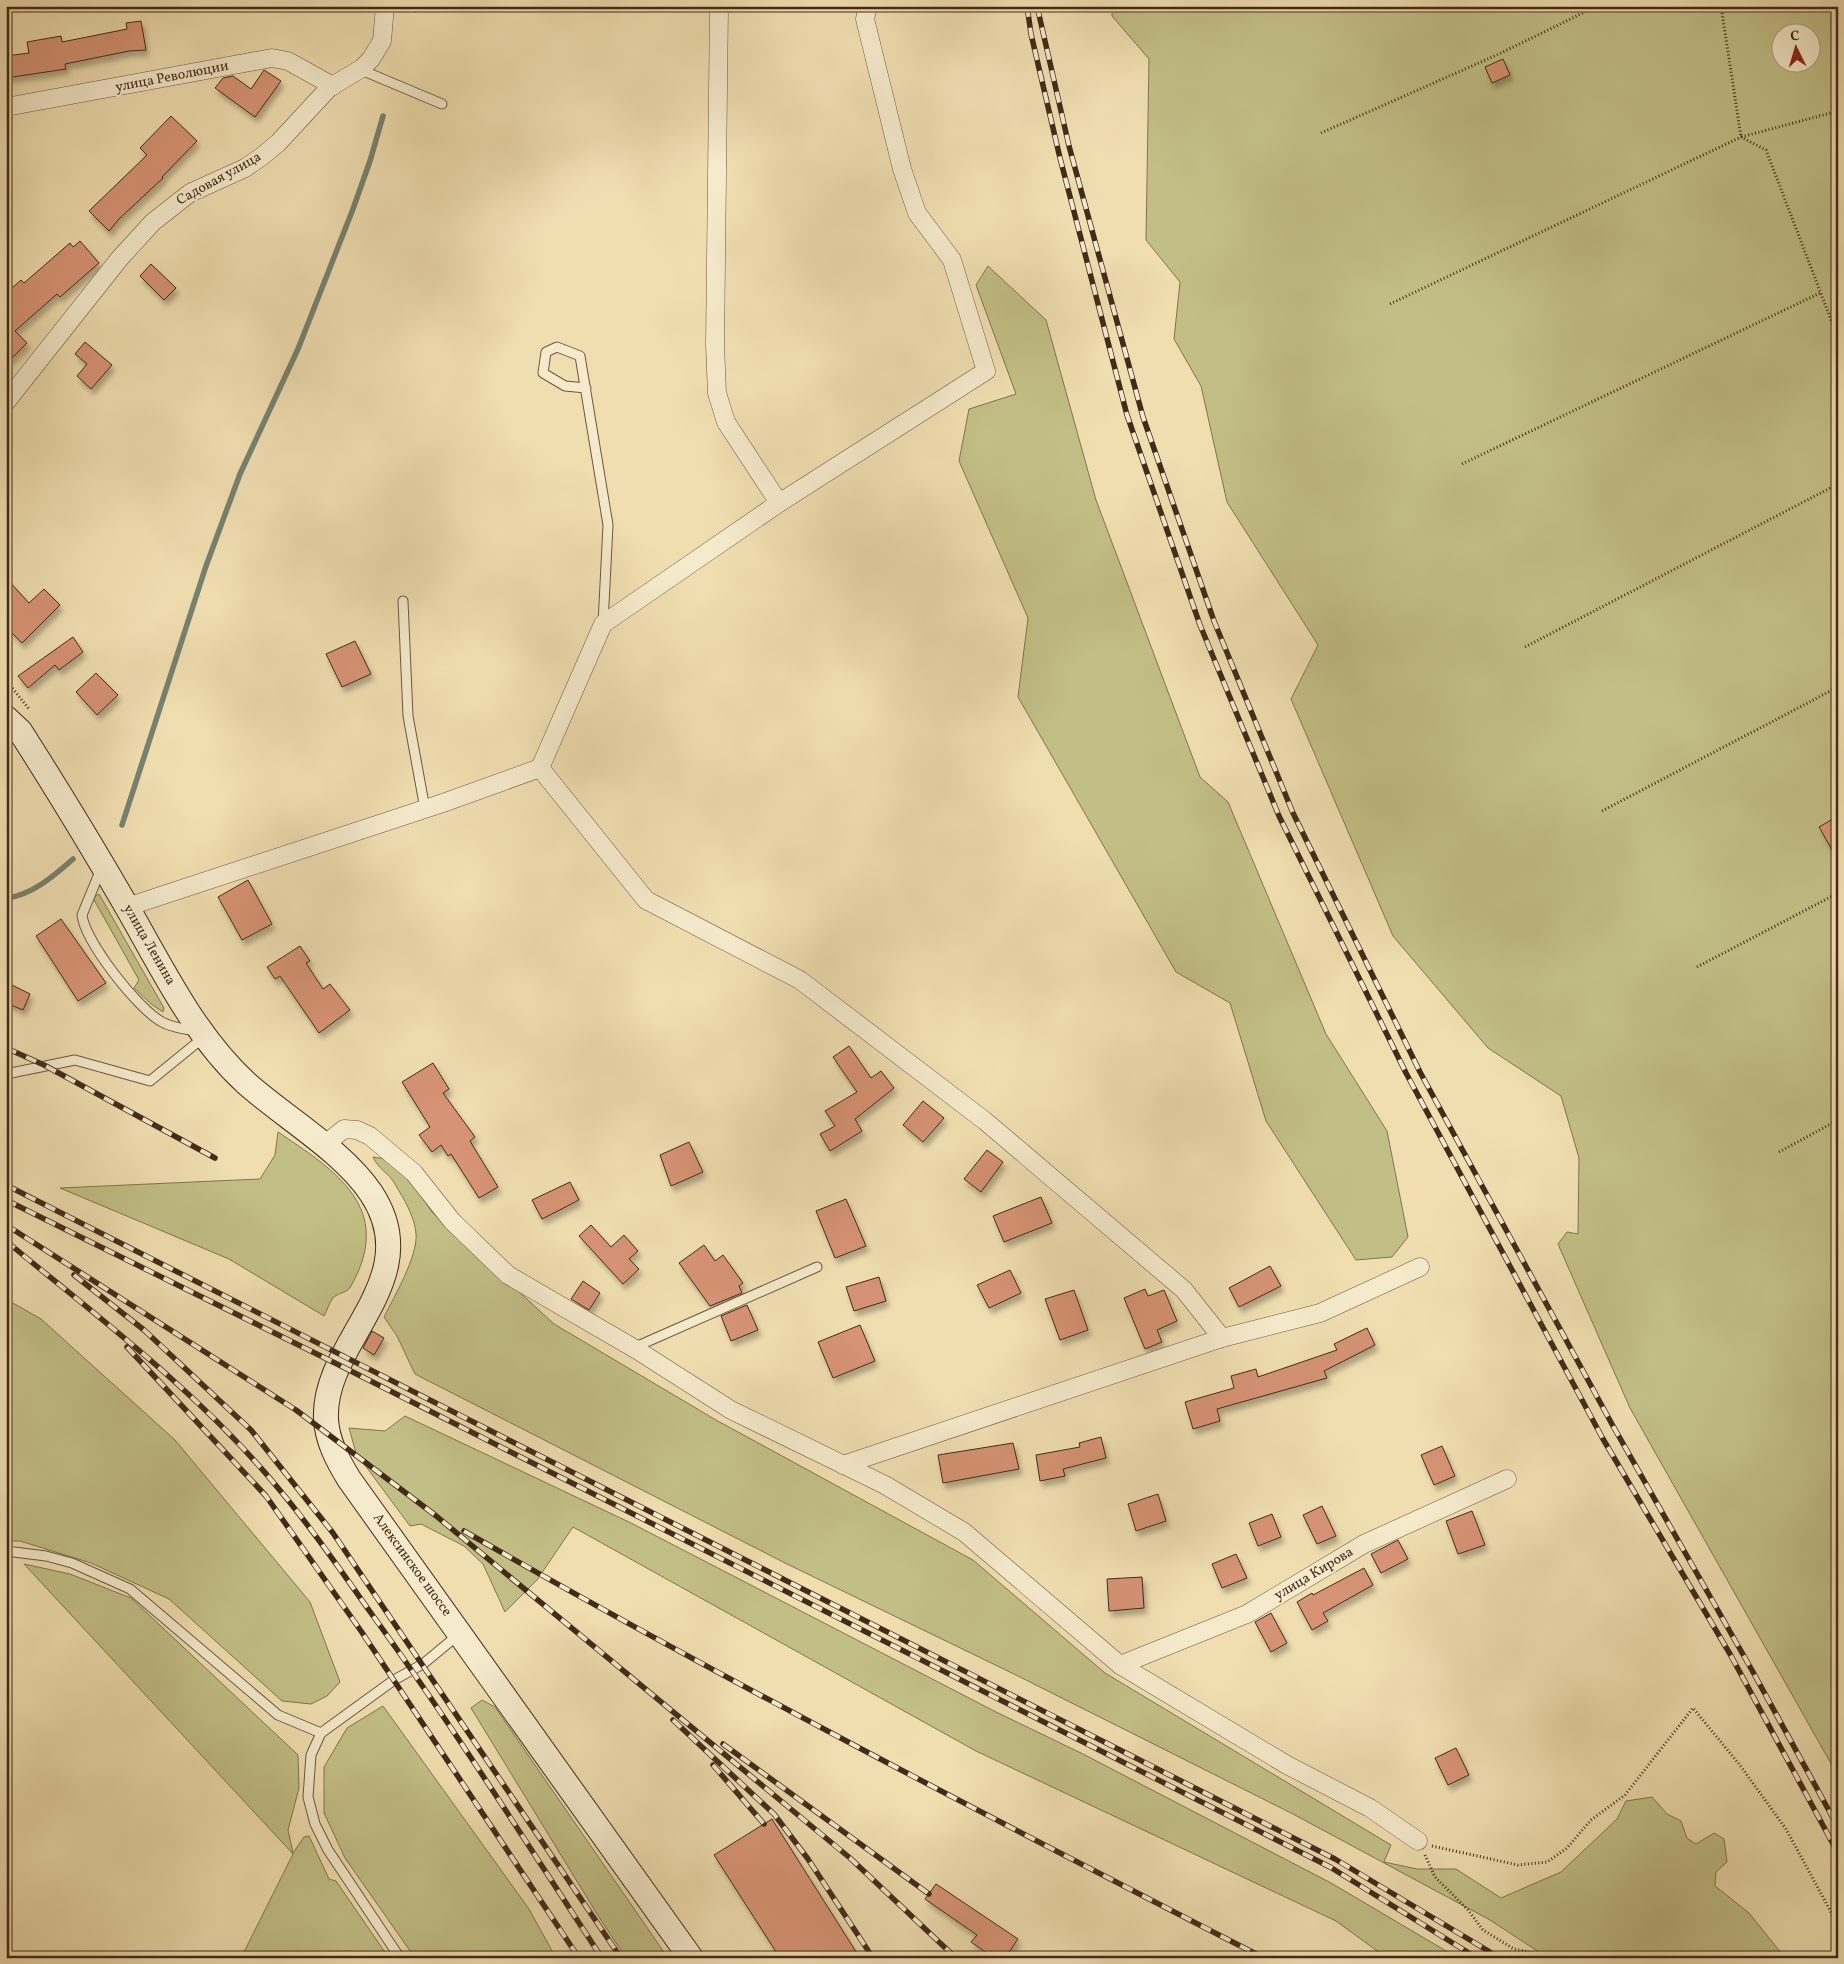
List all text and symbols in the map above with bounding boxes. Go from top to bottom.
north arrow [1772,22,1822,72]
text: С [1790,27,1800,46]
street label: улица Революции [114,57,231,97]
street label: Садовая улица [173,148,265,210]
street label: улица Ленина [118,901,180,989]
street label: Алексинское шоссе [368,1510,456,1621]
street label: улица Кирова [1271,1543,1357,1605]

